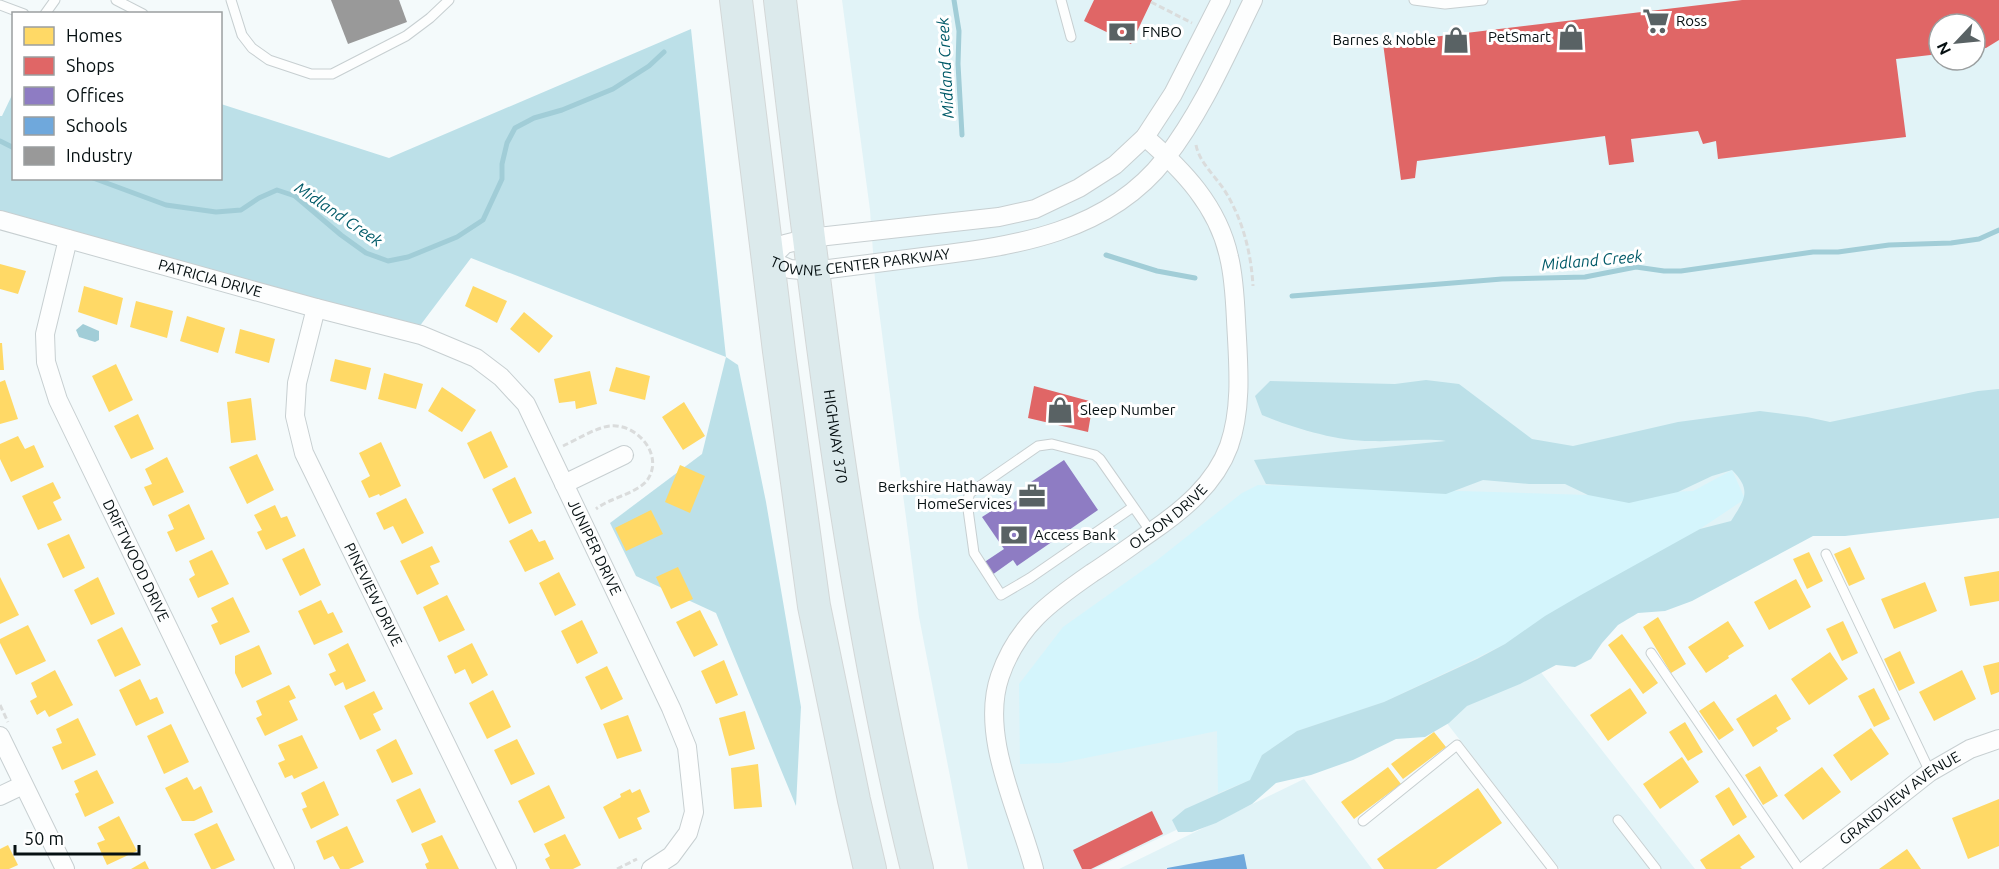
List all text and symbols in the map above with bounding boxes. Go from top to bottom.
supermarket icon: Ross [1641,6,1671,36]
legend [12,12,222,180]
place label: Ross [1676,12,1707,29]
north arrow [1927,12,1987,72]
water label: Midland Creek [933,16,957,119]
bank icon: FNBO [1107,17,1137,47]
shop icon: PetSmart [1556,22,1586,52]
place label: FNBO [1142,23,1182,40]
text: Homes [66,25,123,45]
shop icon: Barnes & Noble [1441,25,1471,55]
place label: PetSmart [1488,28,1551,45]
place label: Barnes & Noble [1333,31,1436,48]
text: N [1933,39,1954,58]
text: Shops [66,55,115,75]
text: Offices [66,85,124,105]
text: Schools [66,115,128,135]
text: Industry [66,145,133,165]
water label: Midland Creek [292,178,387,250]
street label: TOWNE CENTER PARKWAY [768,245,951,279]
water label: Midland Creek [1541,247,1644,273]
street label: PATRICIA DRIVE [156,255,264,301]
street label: HIGHWAY 370 [821,388,851,485]
shop icon: Sleep Number [1045,395,1075,425]
place label: Sleep Number [1080,401,1176,418]
place label: Berkshire Hathaway HomeServices [878,478,1012,512]
office icon: Berkshire Hathaway HomeServices [1017,481,1047,511]
street label: OLSON DRIVE [1126,481,1210,553]
street label: JUNIPER DRIVE [565,496,625,598]
street label: DRIFTWOOD DRIVE [99,497,173,624]
bank icon: Access Bank [999,520,1029,550]
place label: Access Bank [1034,526,1116,543]
street label: PINEVIEW DRIVE [341,540,406,649]
street label: GRANDVIEW AVENUE [1836,748,1963,848]
scale bar [15,818,140,856]
text: 50 m [24,828,64,848]

